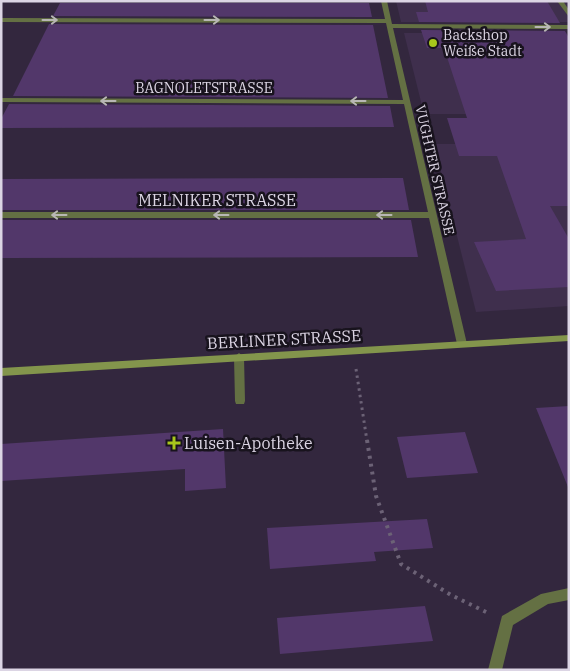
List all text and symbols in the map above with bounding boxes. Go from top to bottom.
one-way arrow [42,15,58,25]
one-way arrow [204,15,220,25]
one-way arrow [534,22,551,32]
place label: Backshop Weiße Stadt [443,26,522,60]
marker: Backshop Weiße Stadt [427,37,439,49]
street label: BAGNOLETSTRASSE [135,79,273,97]
one-way arrow [100,96,116,106]
one-way arrow [350,97,366,106]
street label: VUGHTER STRASSE [411,103,459,237]
street label: MELNIKER STRASSE [138,190,296,210]
one-way arrow [51,210,68,220]
one-way arrow [214,210,230,220]
one-way arrow [376,210,392,220]
street label: BERLINER STRASSE [206,325,362,353]
place label: Luisen-Apotheke [184,433,312,453]
marker: Luisen-Apotheke [168,437,180,449]

